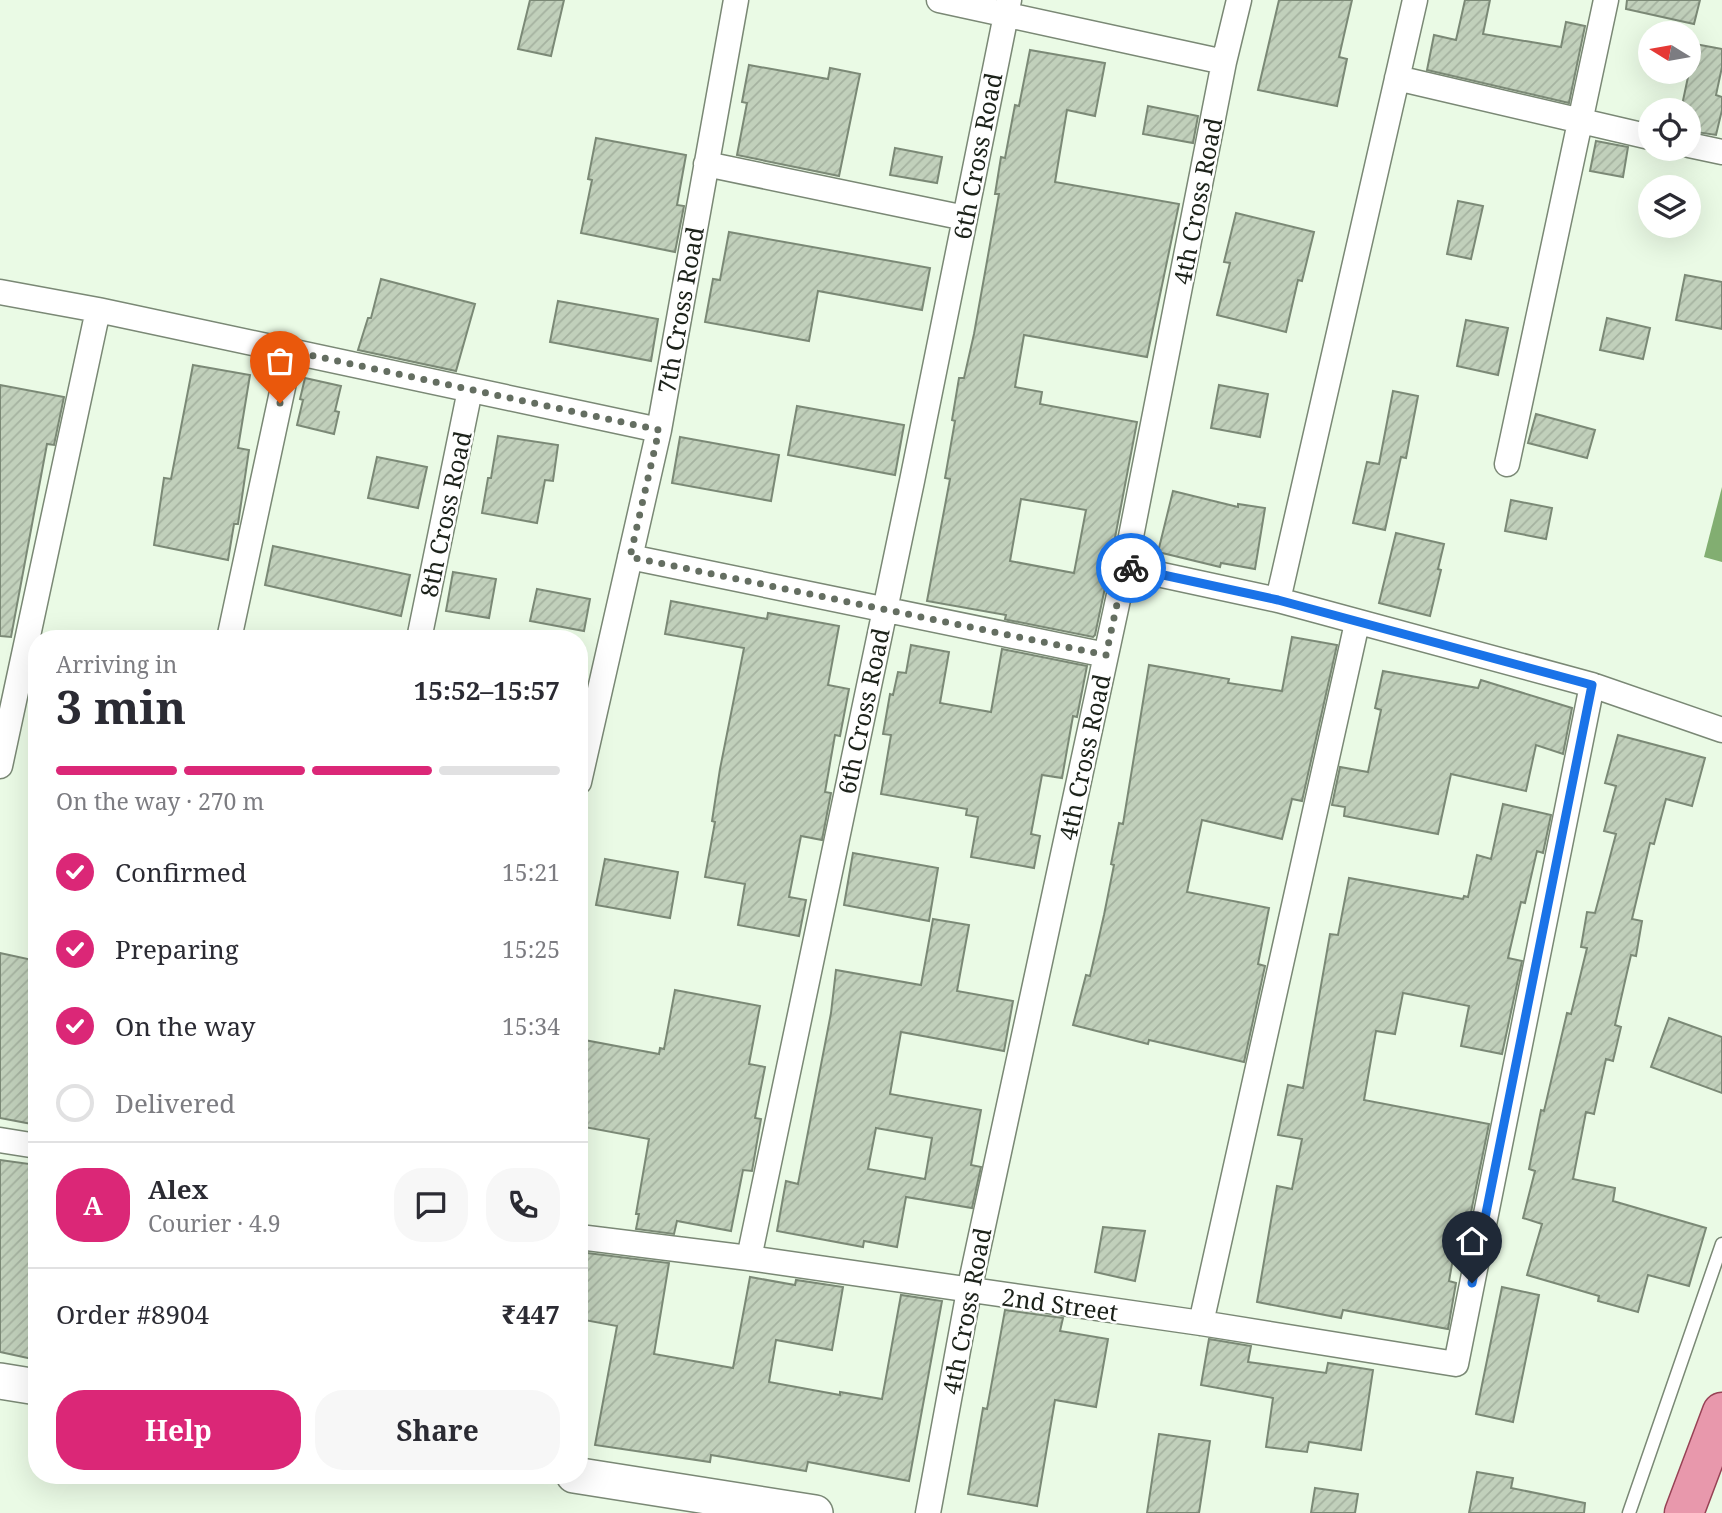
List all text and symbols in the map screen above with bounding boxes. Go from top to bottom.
north arrow [1638,21,1701,84]
map controls [1638,21,1701,238]
street label: 6th Cross Road [945,70,1009,242]
button: locate [1638,98,1701,161]
street label: 4th Cross Road [1165,115,1229,287]
button: layers [1638,175,1701,238]
street label: 7th Cross Road [649,224,711,396]
pin [250,331,310,403]
icon: bag [261,342,299,380]
street label: 8th Cross Road [411,428,479,600]
courier [1096,533,1166,603]
icon: bike [1112,549,1150,587]
street label: 6th Cross Road [829,625,897,797]
text: Arriving in [56,648,177,680]
street label: 4th Cross Road [1050,671,1118,843]
text: 15:52–15:57 [414,672,560,708]
text: 3 min [56,675,186,737]
text: On the way · 270 m [56,785,264,817]
icon: check [56,853,94,891]
text: Confirmed [115,854,247,890]
text: 15:21 [502,856,560,888]
icon: check [56,930,94,968]
text: Preparing [115,931,239,967]
text: 15:25 [502,933,560,965]
icon: check [56,1007,94,1045]
text: On the way [115,1008,255,1044]
text: 15:34 [502,1010,560,1042]
text: Delivered [115,1085,235,1121]
button: chat [394,1168,468,1242]
button: phone [486,1168,560,1242]
text: Alex [148,1171,208,1207]
text: A [83,1187,103,1223]
text: Courier · 4.9 [148,1207,281,1239]
pin [1442,1211,1502,1283]
icon: home [1453,1222,1491,1260]
street label: 4th Cross Road [934,1225,998,1397]
street label: 2nd Street [1000,1280,1120,1328]
text: Order #8904 [56,1296,209,1332]
text: ₹447 [501,1296,560,1332]
button: Help [56,1390,301,1470]
button: Share [315,1390,560,1470]

